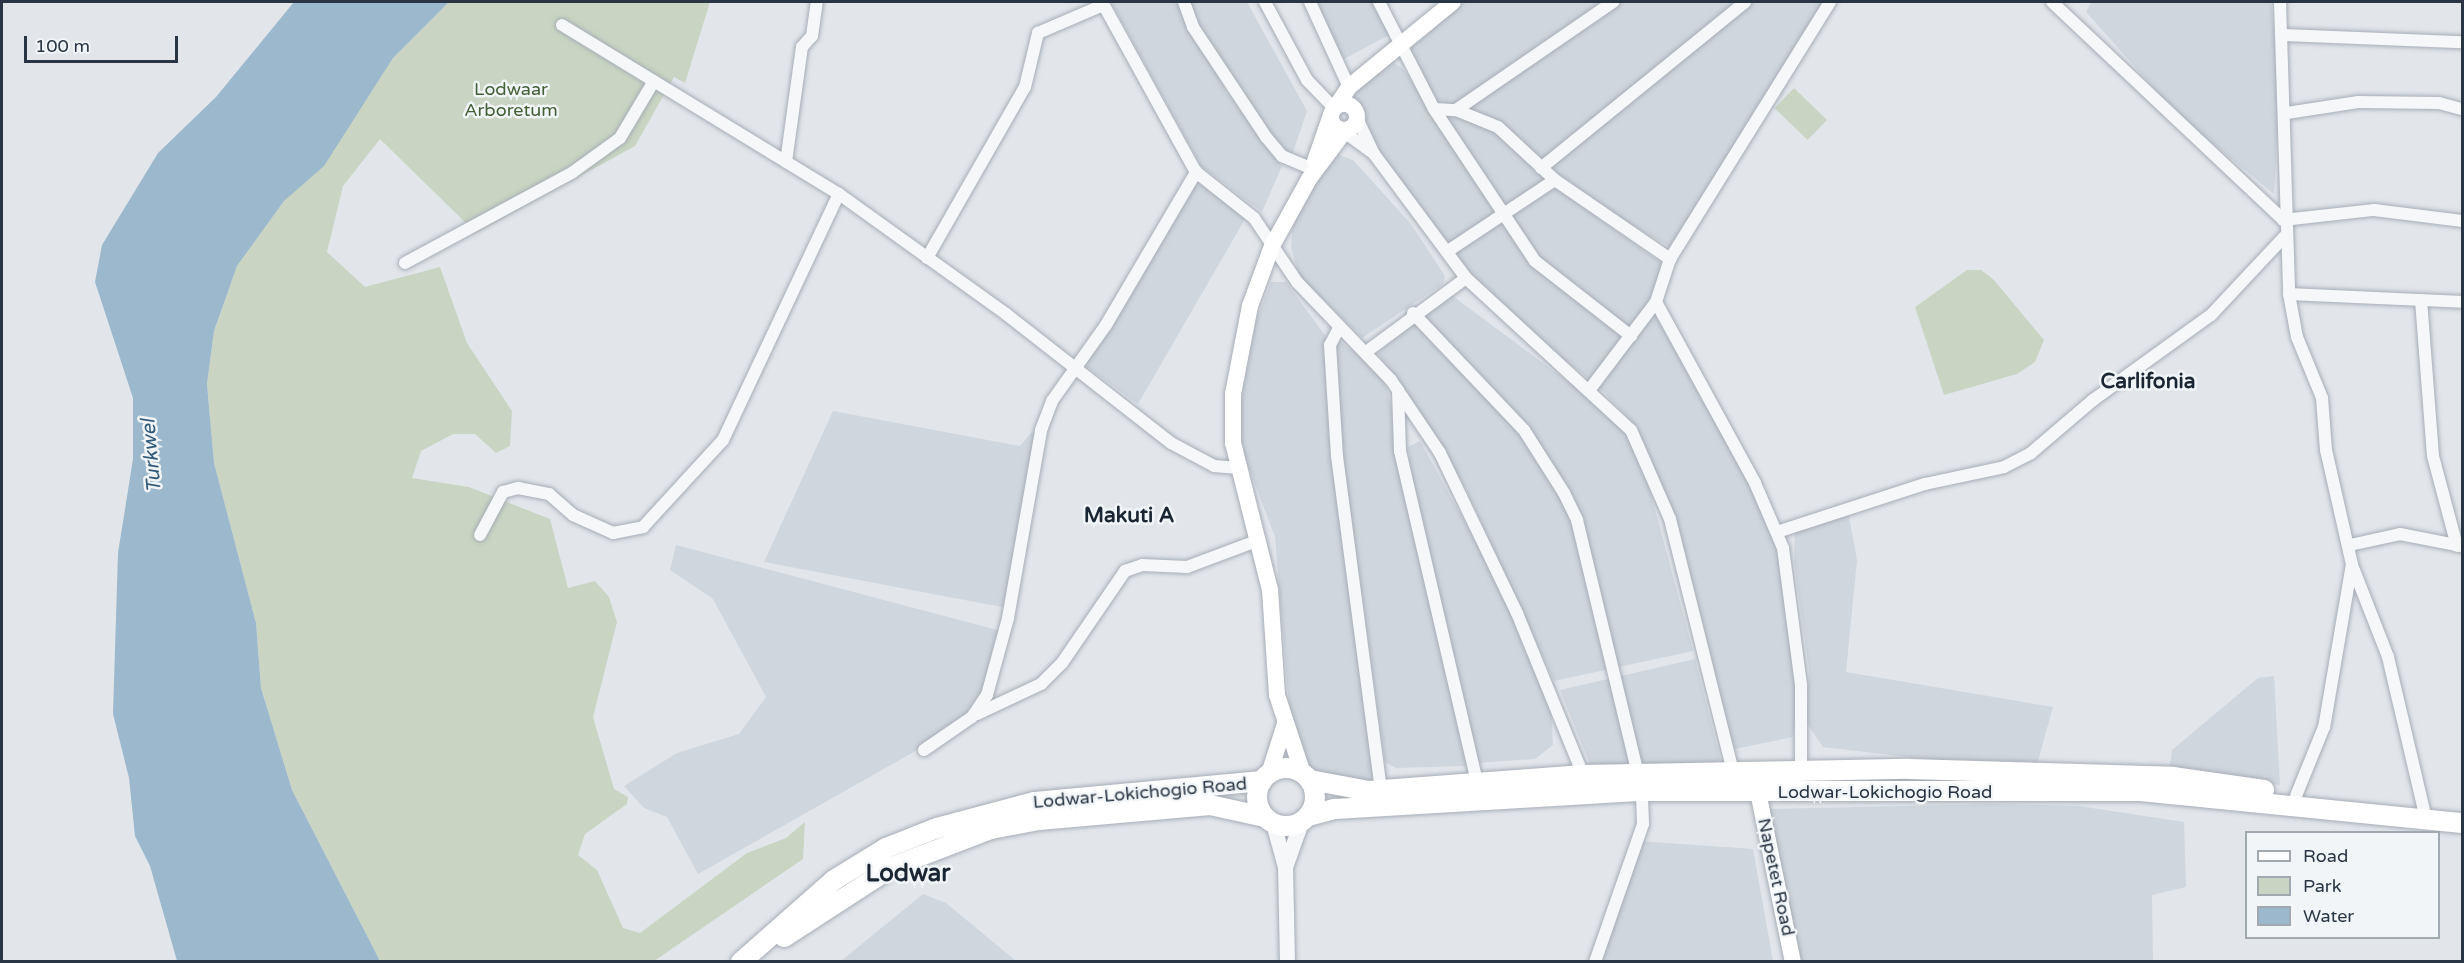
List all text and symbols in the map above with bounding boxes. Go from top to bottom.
scale bar [27,24,182,62]
text: 100 m [35,35,90,57]
park label: Lodwaar Arboretum [464,79,558,122]
district label: Carlifonia [2101,369,2195,395]
water label: Turkwel [137,418,167,494]
district label: Makuti A [1084,503,1174,529]
street label: Lodwar-Lokichogio Road [1032,773,1248,813]
street label: Lodwar-Lokichogio Road [1778,781,1992,803]
street label: Napetet Road [1753,816,1799,938]
legend [2245,831,2440,939]
text: Road [2303,845,2348,867]
district label: Lodwar [865,860,951,888]
text: Park [2303,875,2341,897]
text: Water [2303,905,2354,927]

